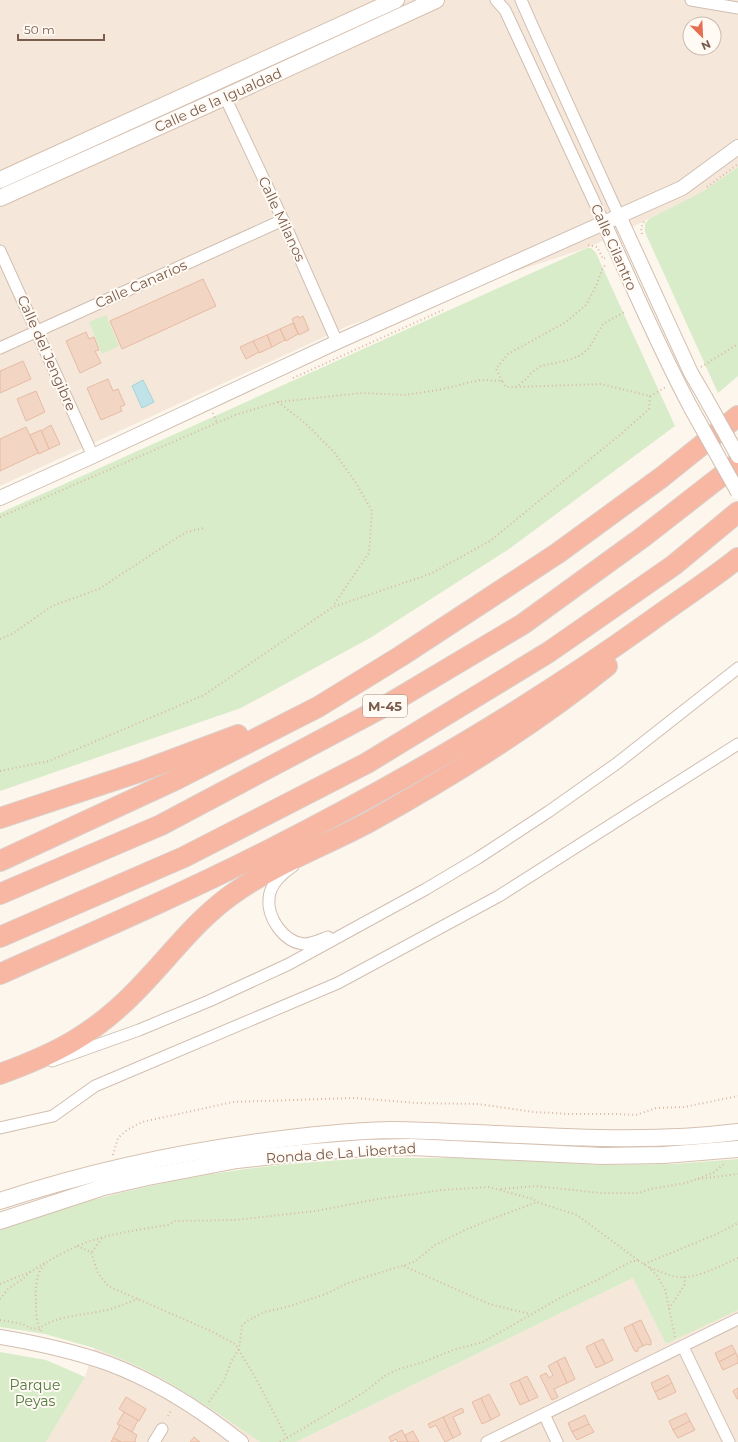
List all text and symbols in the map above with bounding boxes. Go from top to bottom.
scale bar [18,16,104,42]
north arrow [682,16,722,56]
text: 50 m [24,22,55,37]
text: N [699,37,713,53]
street label: Calle de la Igualdad [152,64,284,136]
street label: Calle Milanos [254,174,310,265]
street label: Calle Cilantro [587,201,641,293]
street label: Calle Canarios [92,256,190,312]
street label: Calle del Jengibre [13,292,81,414]
road number: M-45 [363,695,407,717]
street label: Ronda de La Libertad [265,1139,417,1167]
park label: Parque Peyas [10,1376,60,1410]

